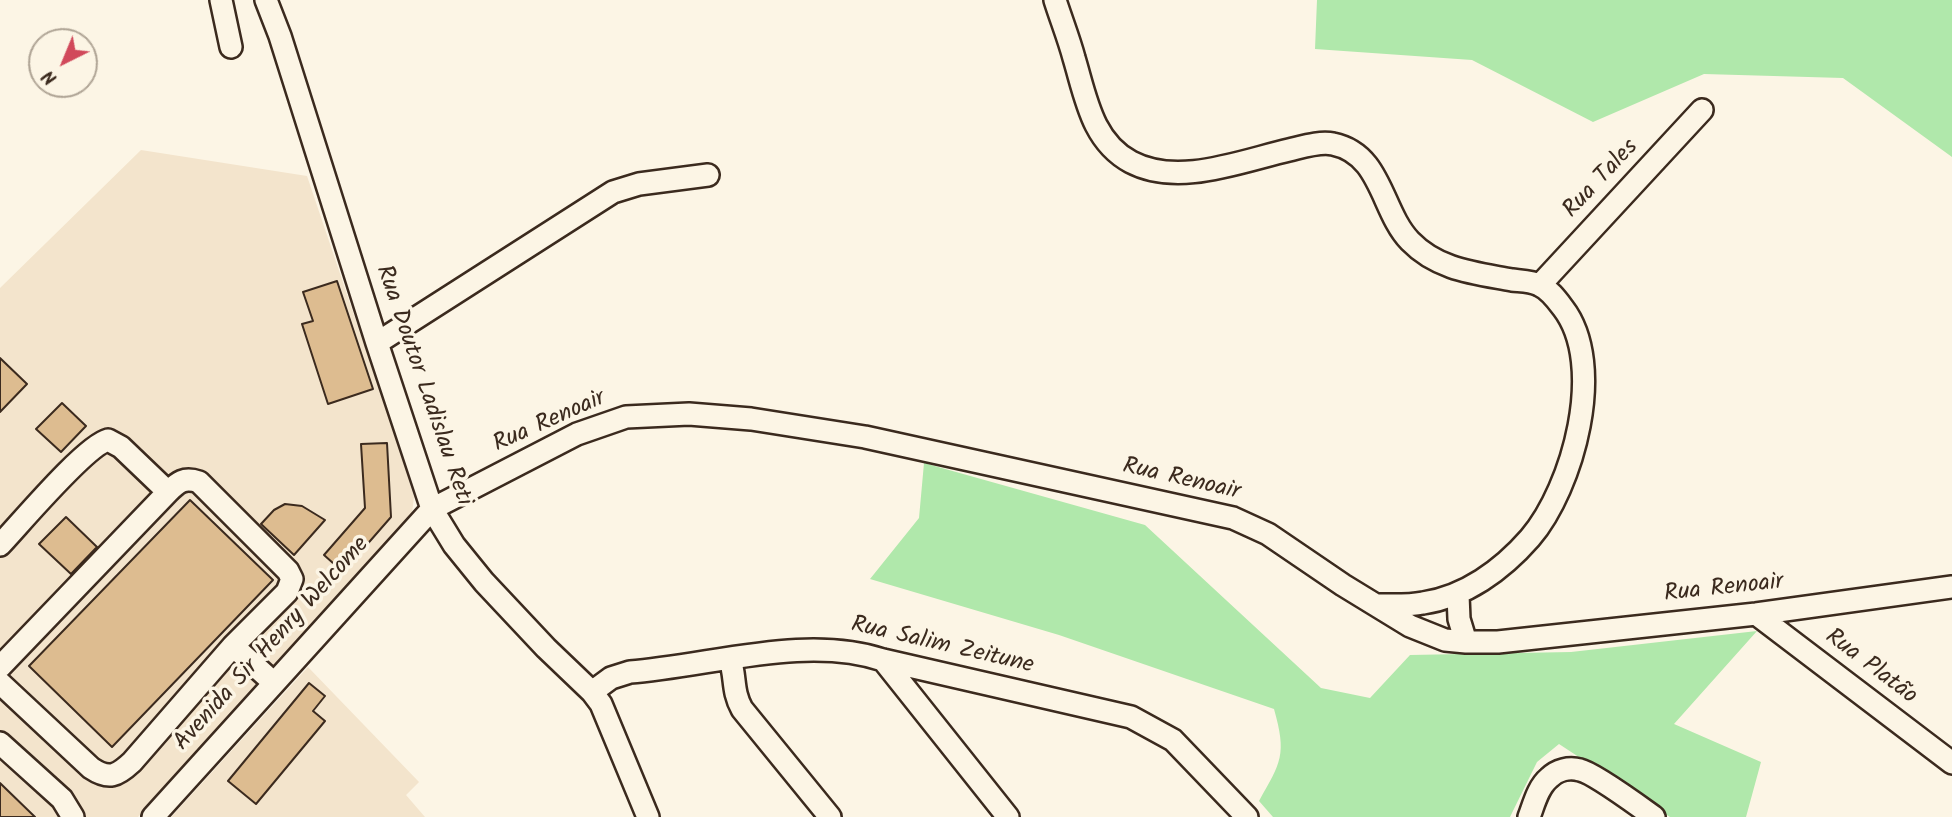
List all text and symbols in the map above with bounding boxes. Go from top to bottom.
north arrow [28,28,98,98]
text: N [35,62,65,92]
street label: Rua Tales [1558,135,1646,225]
street label: Rua Doutor Ladislau Reti [367,262,477,510]
street label: Rua Renoair [489,385,611,461]
street label: Rua Renoair [1119,453,1243,509]
street label: Avenida Sir Henry Welcome [169,532,377,758]
street label: Rua Renoair [1663,569,1785,611]
street label: Rua Salim Zeitune [848,612,1036,682]
street label: Rua Platão [1818,624,1922,712]

